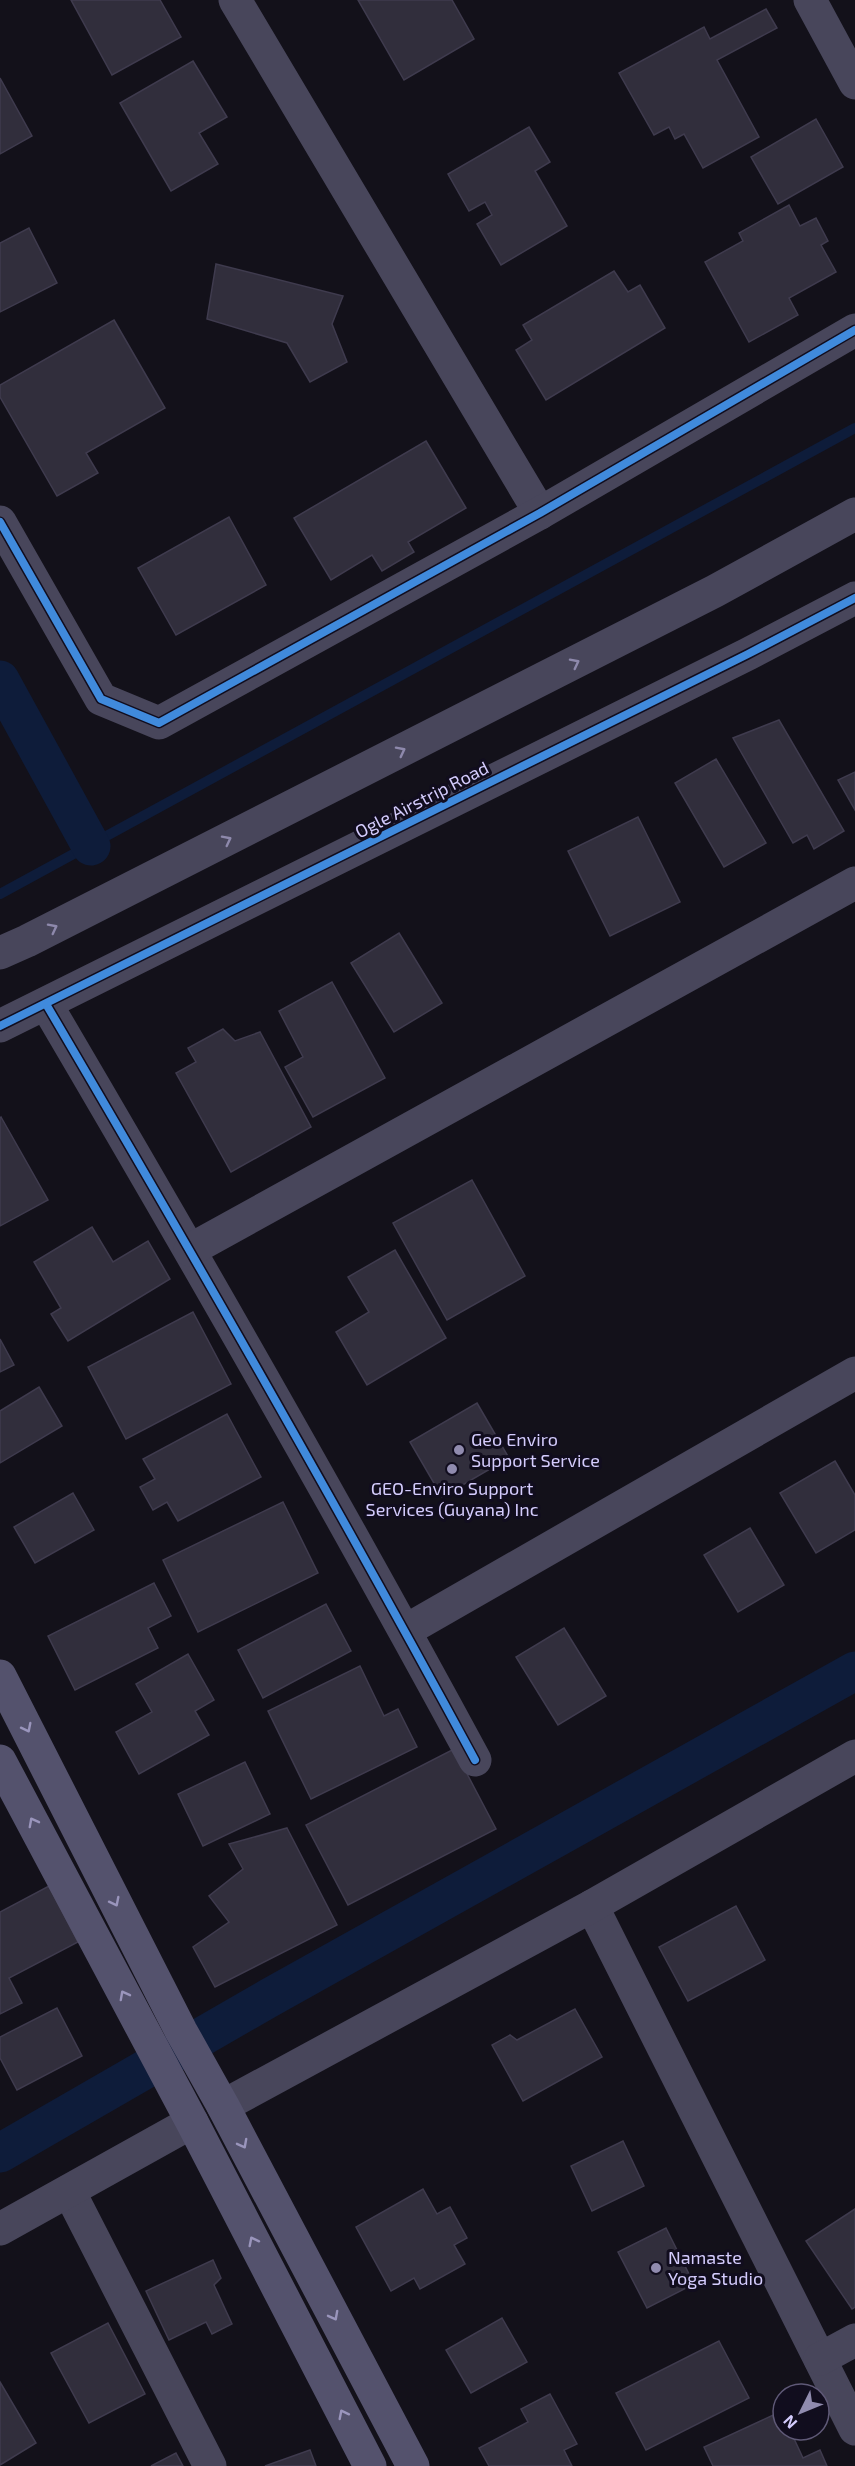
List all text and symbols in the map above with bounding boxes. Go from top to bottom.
one-way arrow [568,659,579,670]
one-way arrow [394,747,405,759]
street label: Ogle Airstrip Road [351,756,492,842]
one-way arrow [221,835,232,847]
one-way arrow [47,924,57,935]
place label: Geo Enviro Support Service [471,1428,600,1471]
marker: Geo Enviro Support Service [452,1443,466,1457]
marker: GEO-Enviro Support Services (Guyana) Inc [445,1462,459,1476]
place label: GEO-Enviro Support Services (Guyana) Inc [366,1477,539,1520]
one-way arrow [19,1722,31,1733]
one-way arrow [29,1818,40,1829]
one-way arrow [108,1896,119,1906]
one-way arrow [120,1990,131,2001]
one-way arrow [236,2137,247,2148]
one-way arrow [249,2237,260,2247]
place label: Namaste Yoga Studio [668,2246,763,2289]
marker: Namaste Yoga Studio [649,2261,663,2275]
one-way arrow [327,2310,338,2321]
north arrow [771,2382,831,2442]
one-way arrow [339,2410,350,2420]
text: N [779,2412,801,2433]

